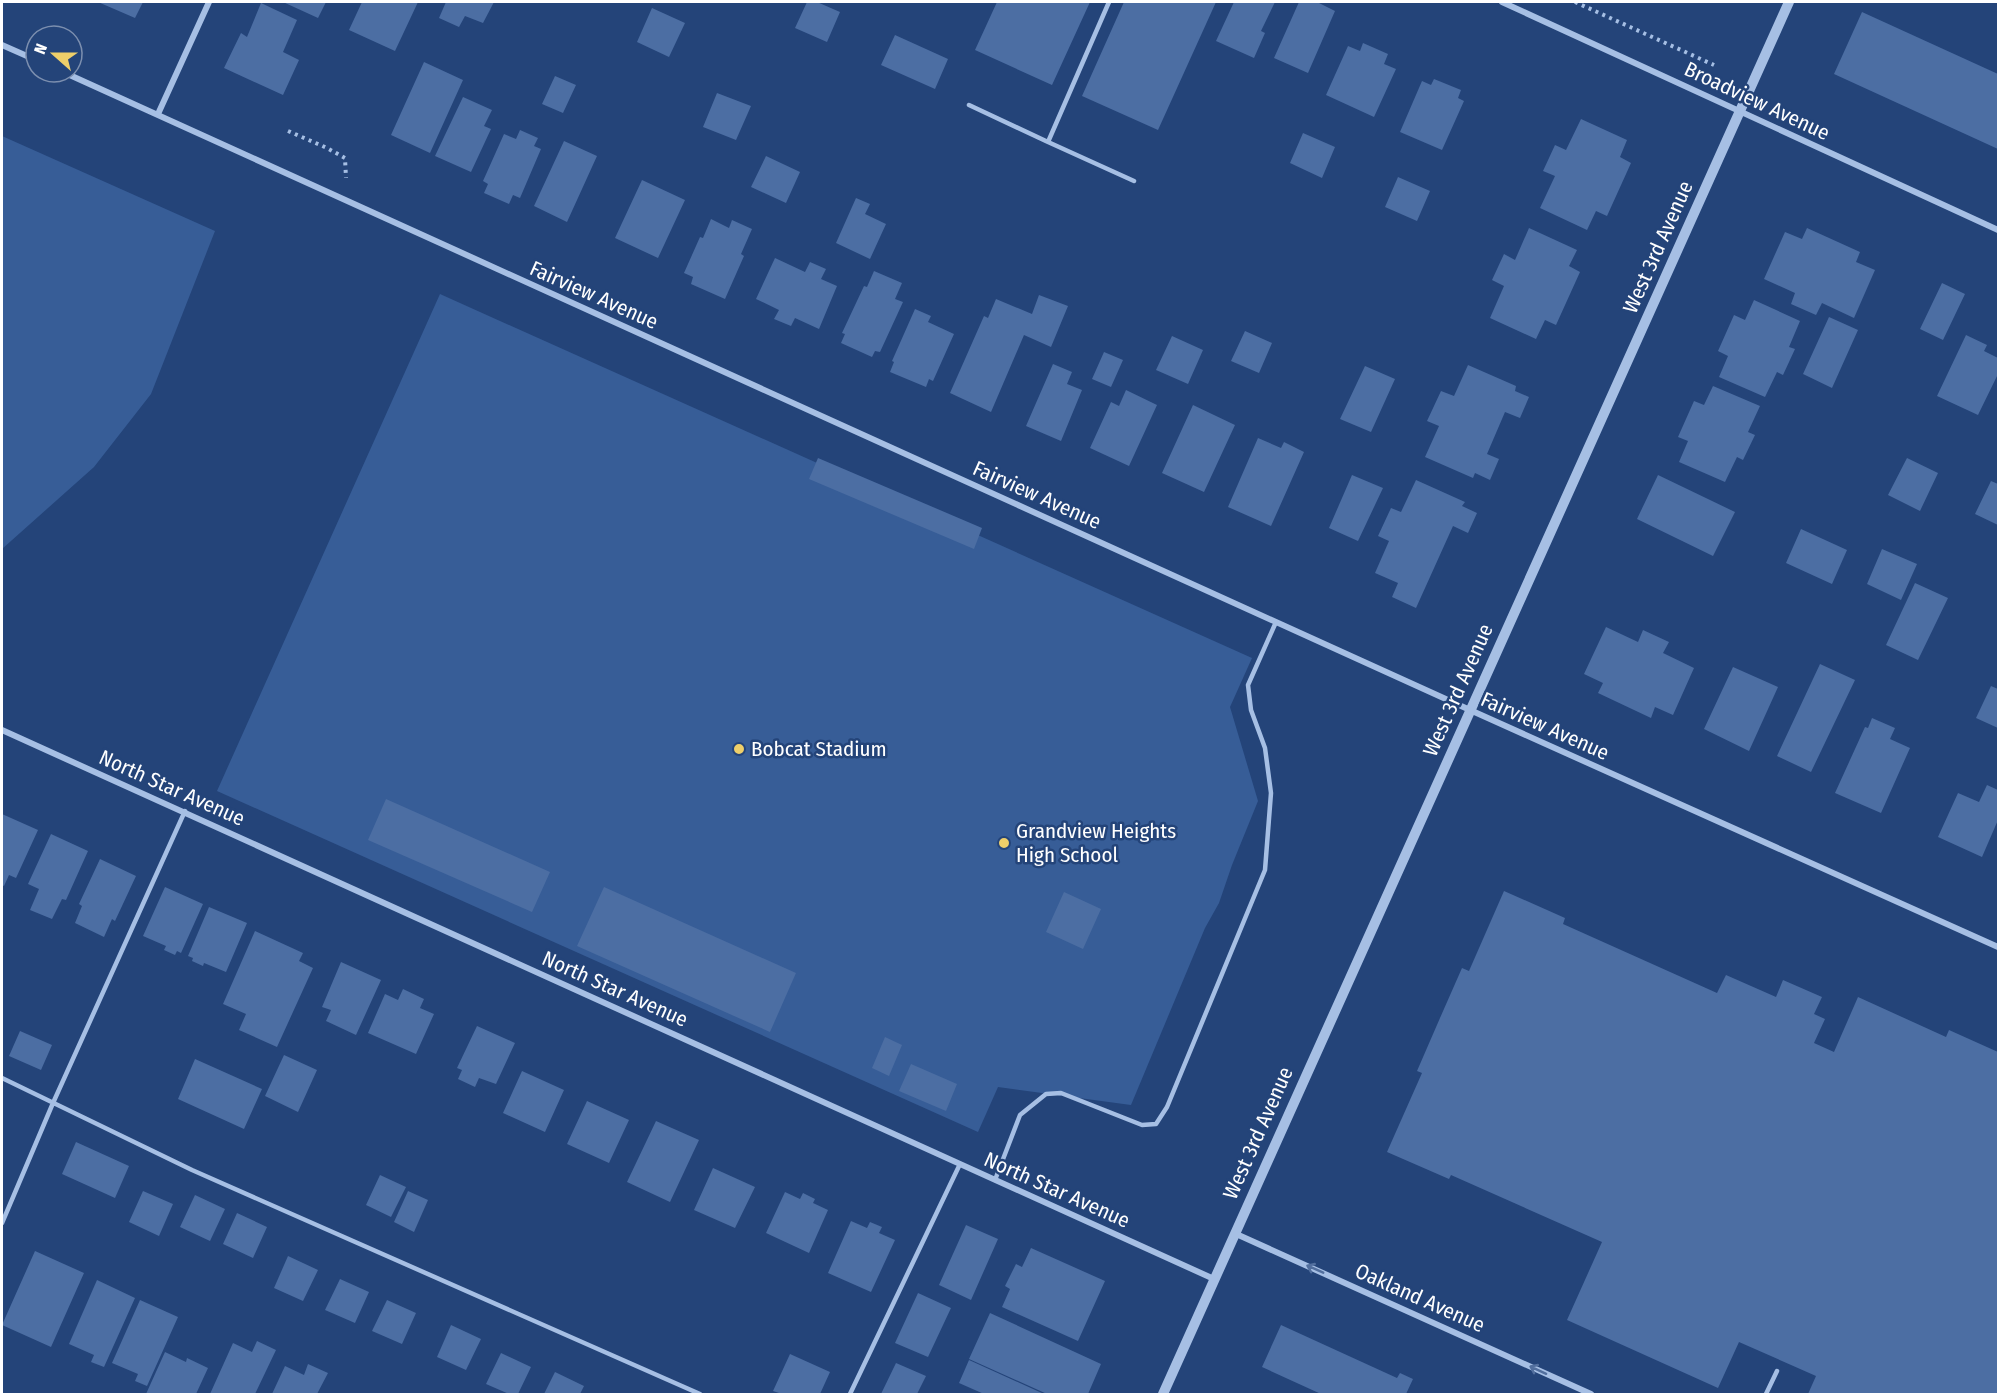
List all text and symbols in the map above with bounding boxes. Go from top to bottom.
north arrow [24,24,84,84]
text: N [30,41,51,57]
street label: Broadview Avenue [1680,56,1834,146]
street label: West 3rd Avenue [1617,177,1699,317]
street label: Fairview Avenue [526,255,662,335]
street label: Fairview Avenue [969,455,1105,535]
street label: West 3rd Avenue [1417,620,1499,760]
street label: Fairview Avenue [1477,686,1613,766]
place label: Bobcat Stadium [751,736,887,762]
marker: Bobcat Stadium [732,742,746,756]
street label: North Star Avenue [95,744,249,832]
place label: Grandview Heights High School [1016,818,1176,868]
marker: Grandview Heights High School [997,836,1011,850]
street label: North Star Avenue [538,945,692,1033]
street label: West 3rd Avenue [1217,1063,1299,1203]
street label: North Star Avenue [980,1146,1134,1234]
street label: Oakland Avenue [1351,1258,1489,1338]
one-way arrow [1306,1262,1324,1274]
one-way arrow [1529,1364,1547,1375]

